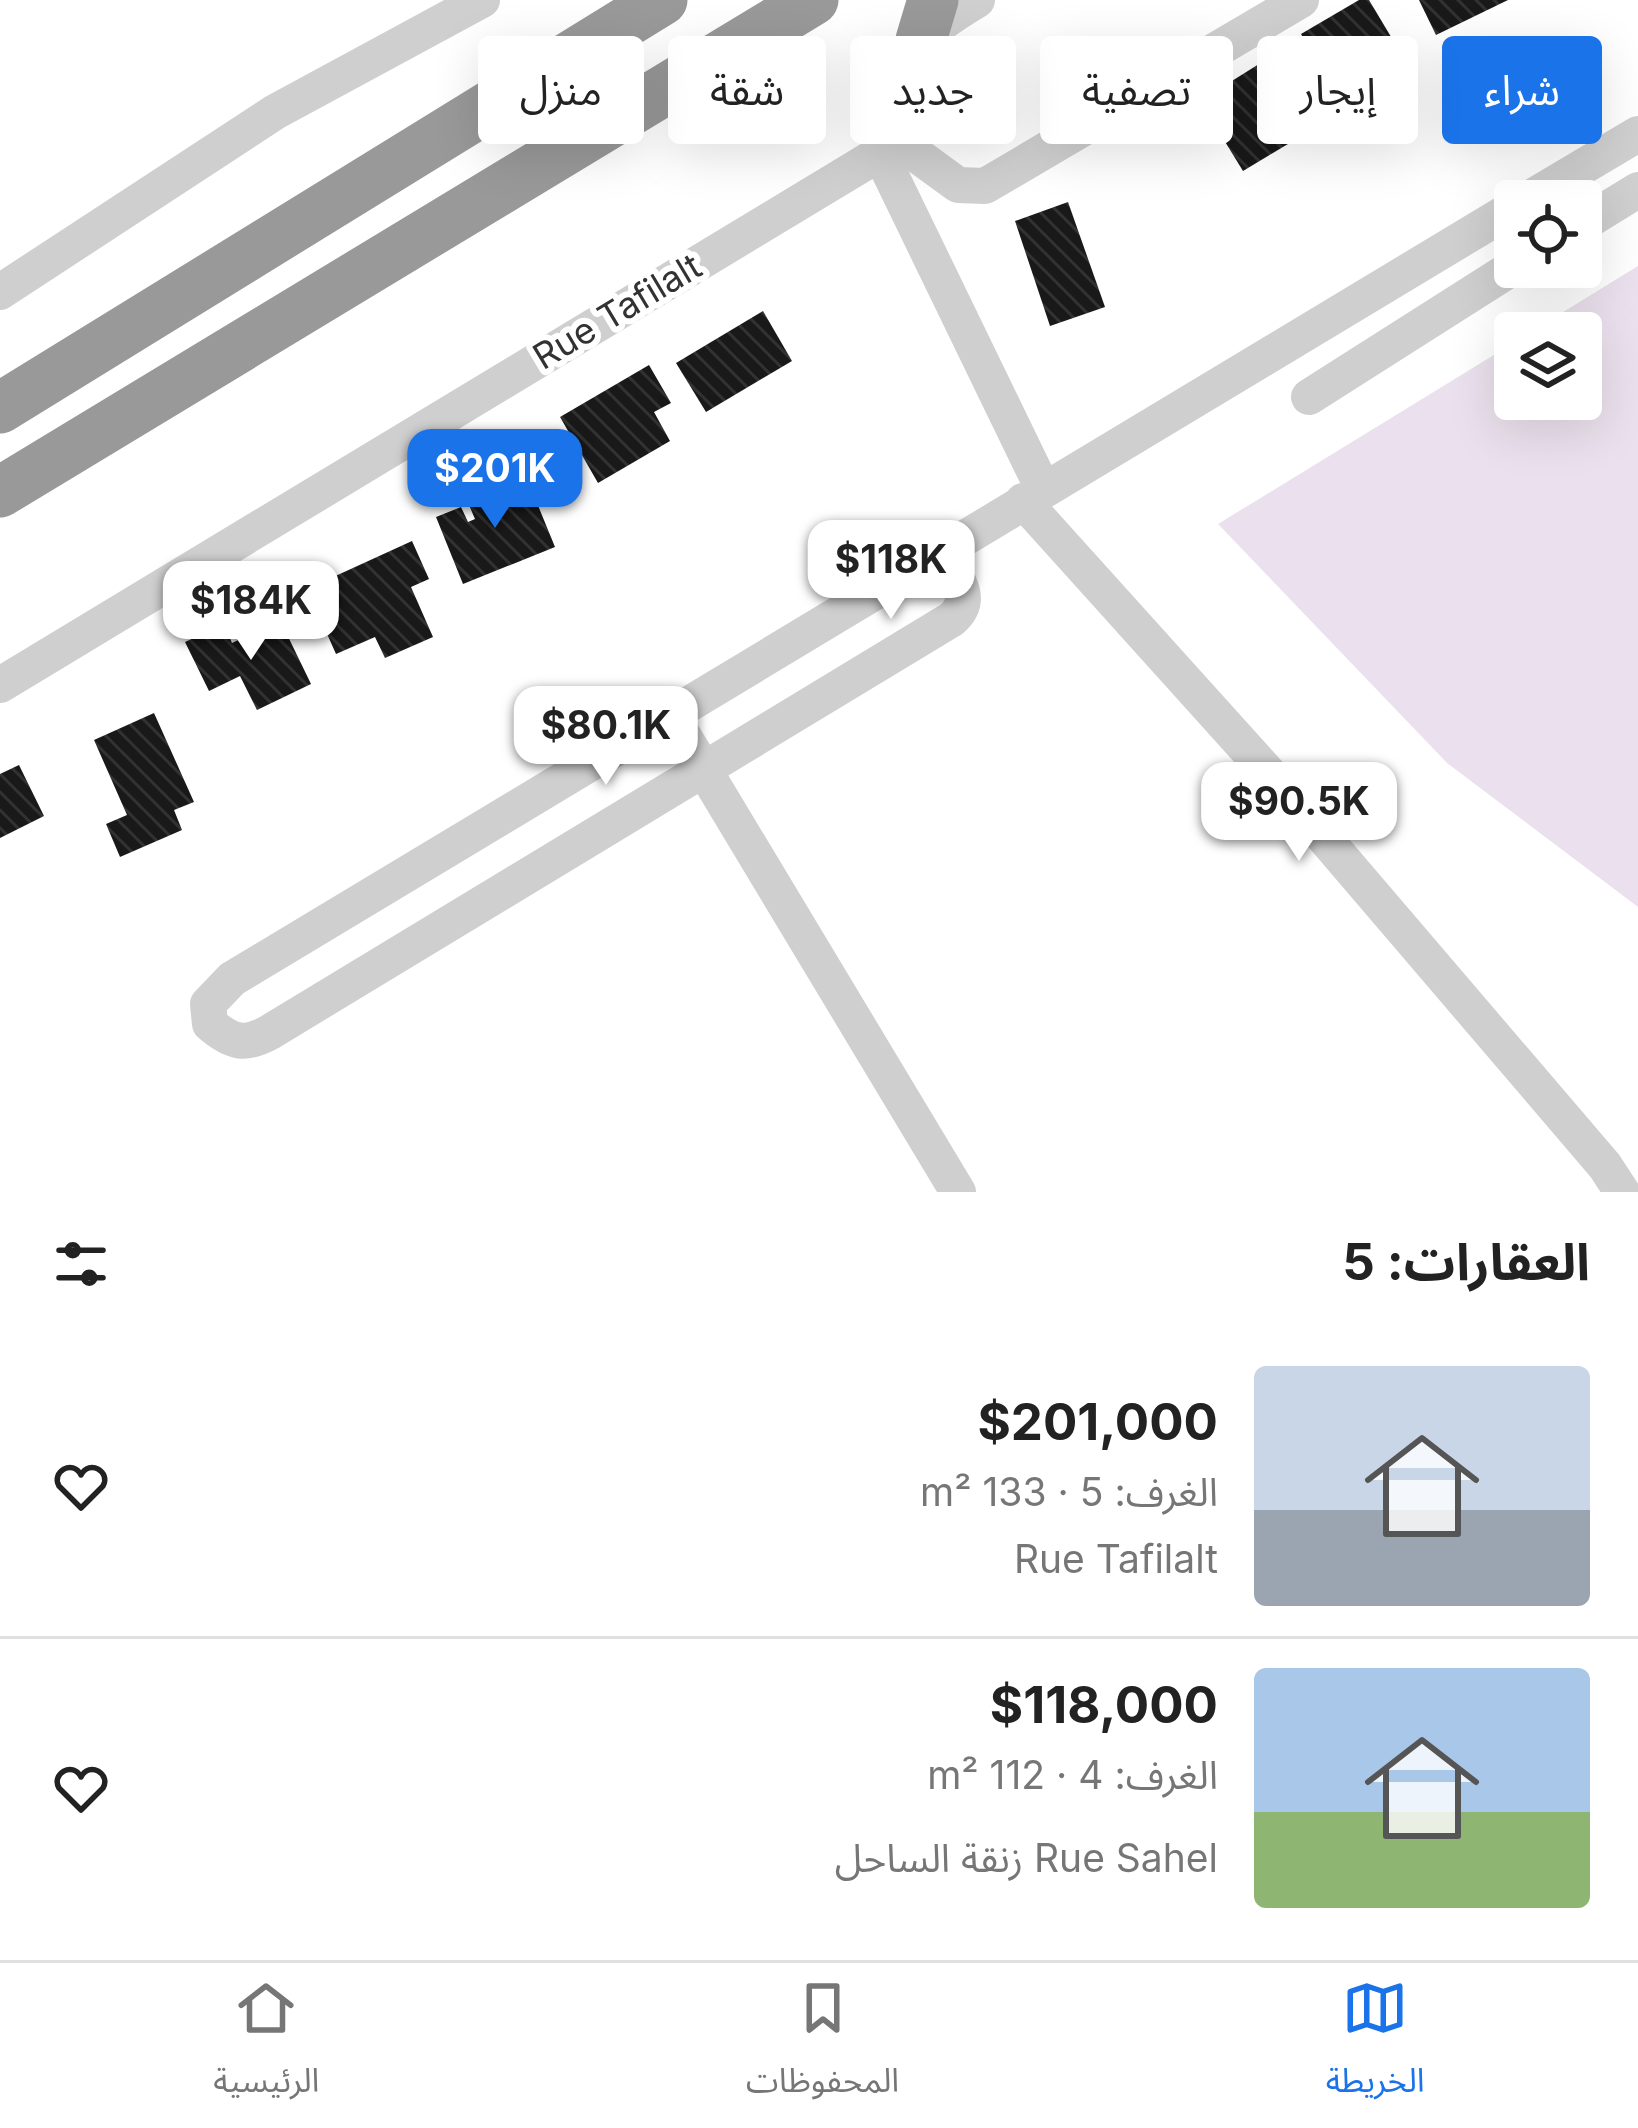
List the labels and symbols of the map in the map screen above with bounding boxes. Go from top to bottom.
street label: Rue Tafilalt [525,244,709,378]
pin: $201K [411,429,579,531]
pin: $118K [807,520,975,622]
pin: $184K [167,561,335,663]
pin: $80.1K [508,686,704,788]
pin: $90.5K [1201,762,1397,864]

